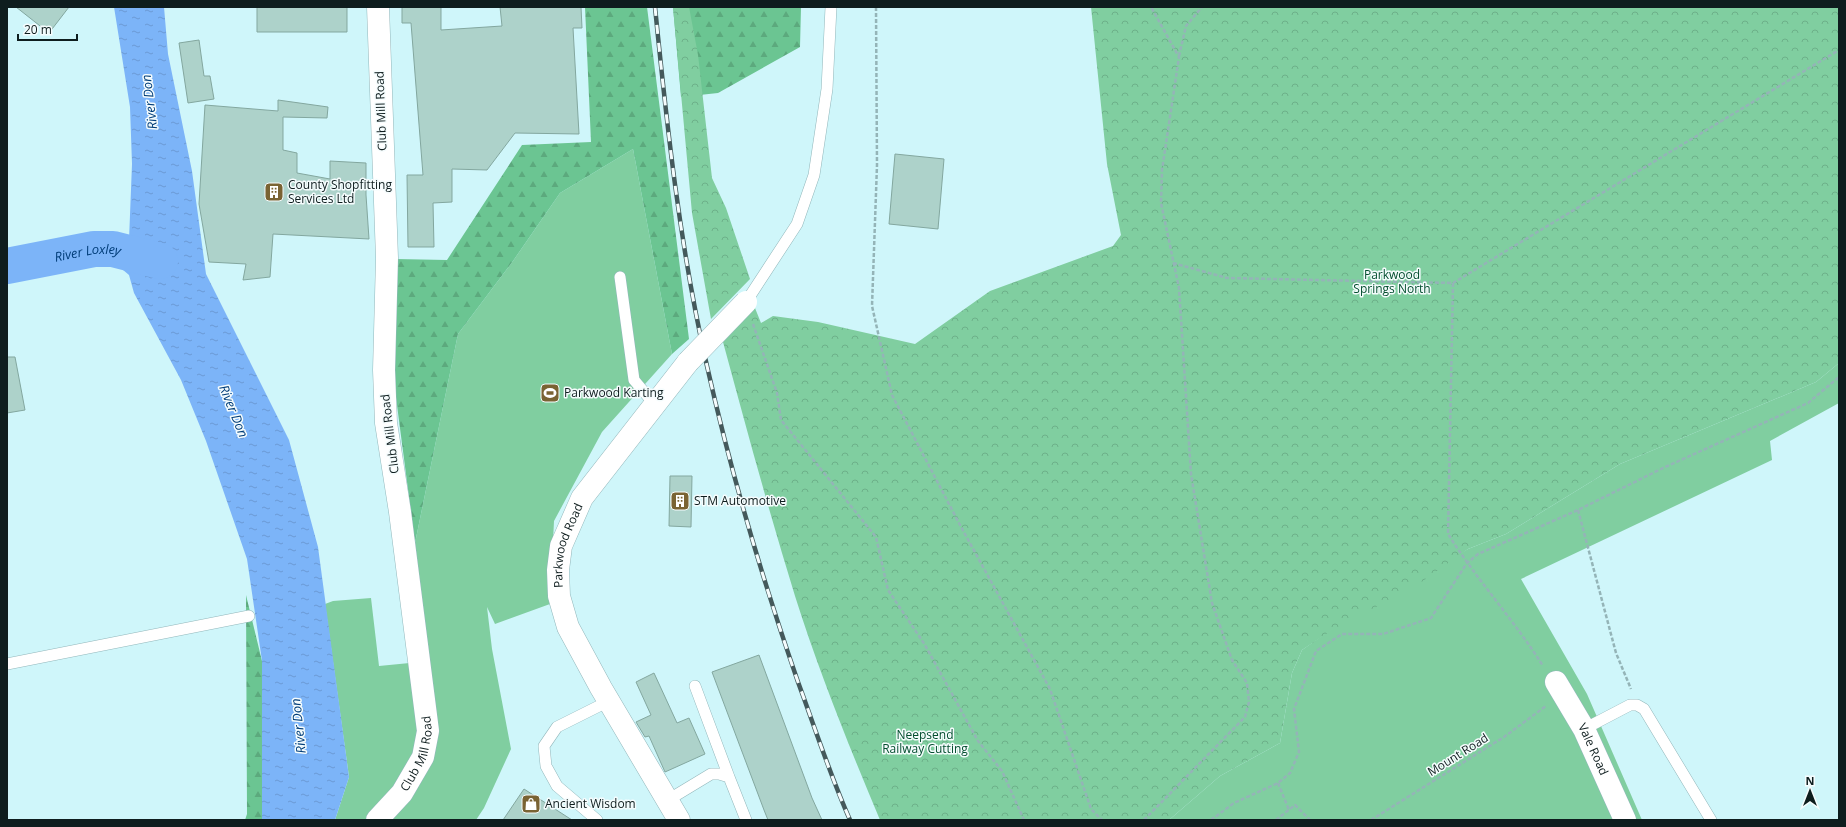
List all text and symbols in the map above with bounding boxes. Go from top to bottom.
scale bar [18,16,77,42]
text: 20 m [24,21,52,38]
street label: Club Mill Road [371,71,390,151]
water label: River Don [137,74,161,130]
place label: County Shopfitting Services Ltd [288,176,392,207]
building icon: County Shopfitting Services Ltd [263,181,285,203]
water label: River Loxley [53,240,124,266]
park label: Parkwood Springs North [1353,266,1431,297]
water label: River Don [215,382,253,440]
sports icon: Parkwood Karting [539,382,561,404]
place label: Parkwood Karting [564,384,664,401]
street label: Club Mill Road [376,393,403,475]
building icon: STM Automotive [669,490,691,512]
place label: STM Automotive [694,492,786,509]
street label: Parkwood Road [549,500,587,588]
water label: River Don [286,698,310,754]
street label: Club Mill Road [396,715,436,794]
street label: Vale Road [1574,720,1613,778]
park label: Neepsend Railway Cutting [882,726,968,757]
street label: Mount Road [1424,729,1491,780]
north arrow [1790,771,1830,811]
text: N [1806,773,1814,788]
shop icon: Ancient Wisdom [520,793,542,815]
place label: Ancient Wisdom [545,795,636,812]

